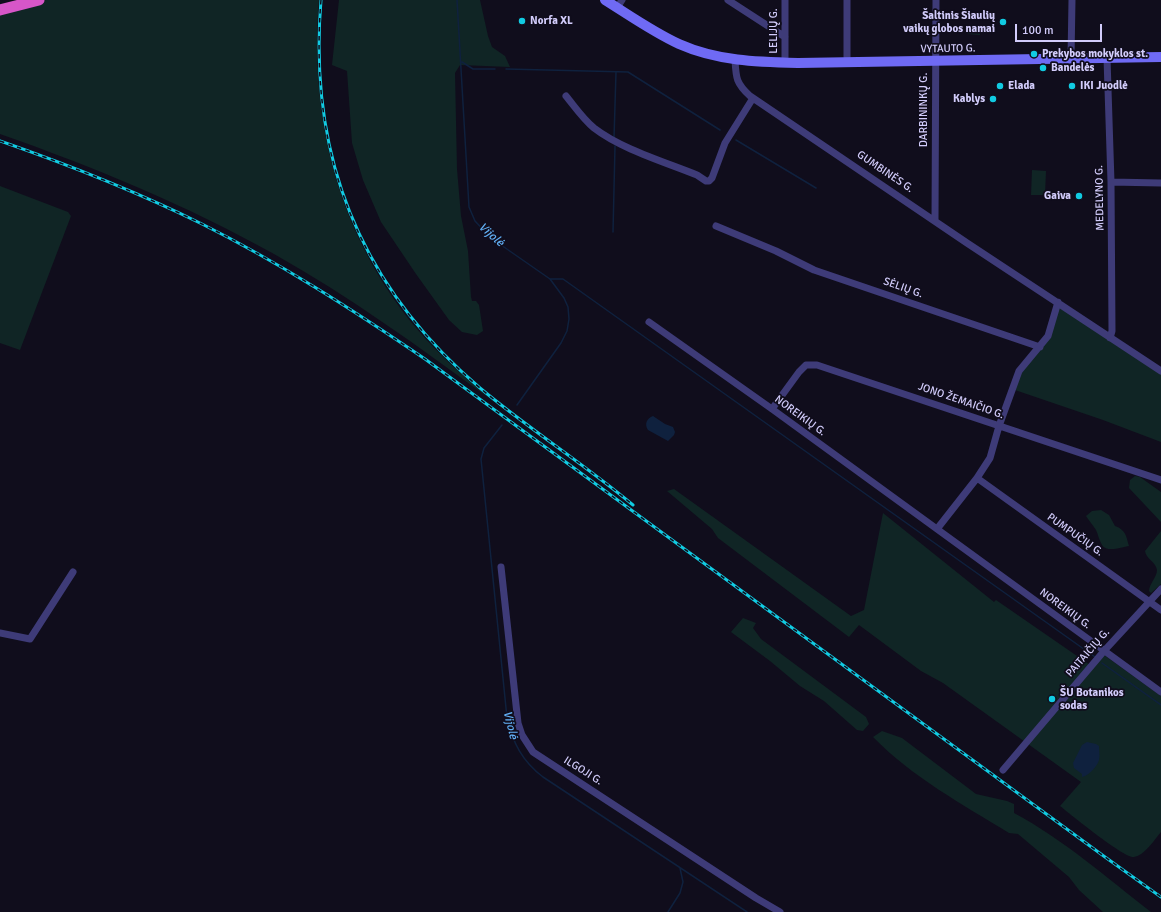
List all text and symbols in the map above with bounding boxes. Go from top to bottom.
street label: LELIJŲ G. [767,8,781,54]
place label: Šaltinis Šiaulių vaikų globos namai [903,9,995,35]
place label: Norfa XL [530,14,573,28]
marker: Norfa XL [517,16,527,26]
scale bar [1017,16,1104,42]
marker: Šaltinis Šiaulių vaikų globos namai [998,17,1008,27]
text: 100 m [1022,23,1054,38]
street label: VYTAUTO G. [920,42,976,56]
place label: Prekybos mokyklos st. [1042,47,1148,61]
marker: Prekybos mokyklos st. [1029,49,1039,59]
place label: Bandelės [1051,61,1094,75]
marker: Bandelės [1038,63,1048,73]
street label: DARBININKŲ G. [917,73,931,147]
place label: Elada [1008,79,1035,93]
place label: IKI Juodlė [1080,79,1128,93]
marker: Elada [995,81,1005,91]
marker: IKI Juodlė [1067,81,1077,91]
place label: Kablys [953,92,985,106]
marker: Kablys [988,94,998,104]
street label: GUMBINĖS G. [854,148,916,196]
street label: MEDELYNO G. [1093,165,1107,231]
place label: Gaiva [1044,189,1071,203]
marker: Gaiva [1074,191,1084,201]
water label: Vijolė [475,220,507,250]
street label: SĖLIŲ G. [881,275,925,301]
street label: JONO ŽEMAIČIO G. [916,380,1006,422]
street label: NOREIKIŲ G. [772,393,828,439]
street label: PUMPUČIŲ G. [1044,511,1106,559]
street label: NOREIKIŲ G. [1037,586,1093,632]
street label: PAITAIČIŲ G. [1063,626,1113,680]
place label: ŠU Botanikos sodas [1060,686,1124,712]
marker: ŠU Botanikos sodas [1047,694,1057,704]
water label: Vijolė [499,709,521,741]
street label: ILGOJI G. [561,754,605,788]

